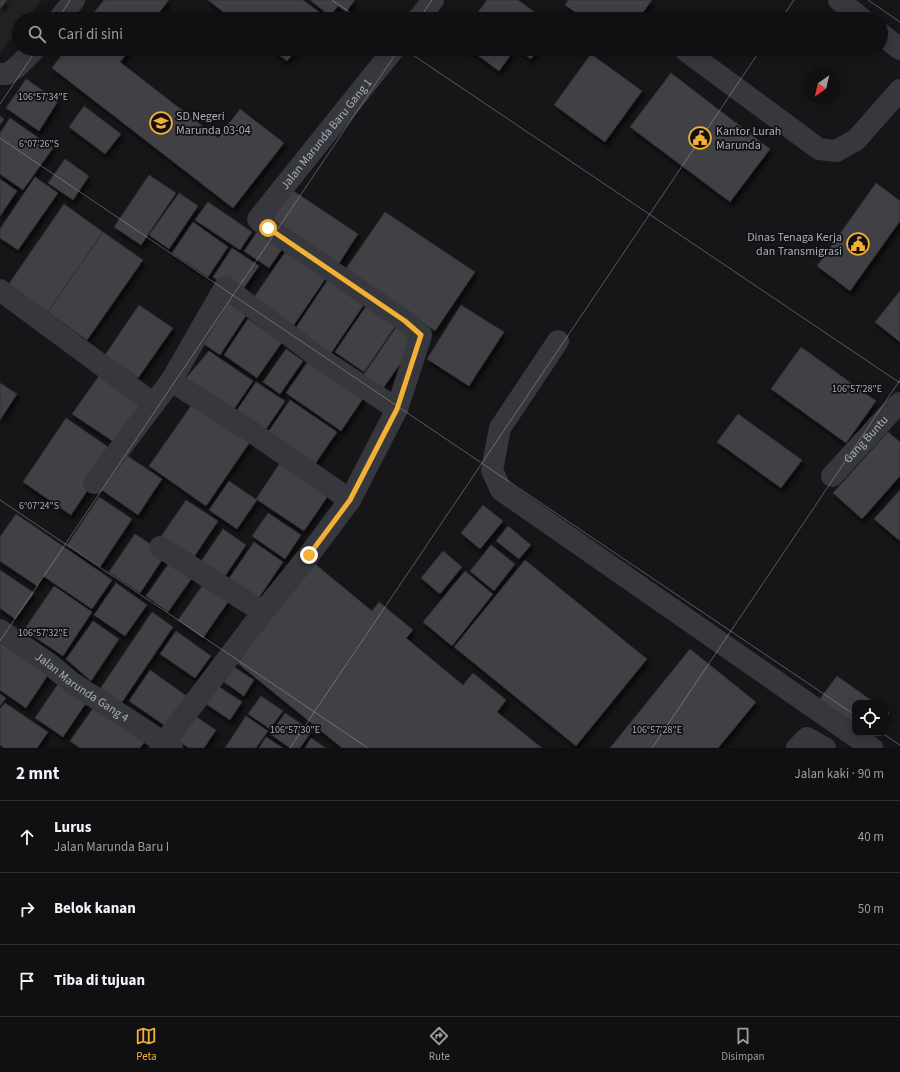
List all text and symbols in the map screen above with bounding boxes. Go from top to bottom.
search box [12,12,888,56]
icon: search [26,23,48,45]
text: Cari di sini [58,24,123,45]
north arrow [804,68,840,104]
street label: Jalan Marunda Baru Gang 1 [277,75,376,193]
text: 106°57'34"E [18,90,68,104]
place label: SD Negeri Marunda 03-04 [176,108,251,139]
school or university icon: SD Negeri Marunda 03-04 [148,110,174,136]
place label: Kantor Lurah Marunda [716,123,781,154]
public building icon: Kantor Lurah Marunda [687,125,713,151]
text: 6°07'26"S [19,137,59,151]
route start [259,219,277,237]
place label: Dinas Tenaga Kerja dan Transmigrasi [747,229,842,260]
public building icon: Dinas Tenaga Kerja dan Transmigrasi [845,231,871,257]
text: 106°57'28"E [832,382,882,396]
street label: Gang Buntu [840,412,892,467]
text: 6°07'24"S [19,499,59,513]
route end [300,546,318,564]
text: 106°57'32"E [18,626,68,640]
street label: Jalan Marunda Gang 4 [31,648,132,727]
map controls [852,700,888,736]
button: locate [852,700,888,736]
text: 106°57'30"E [270,723,320,737]
text: 106°57'28"E [632,723,682,737]
text: 2 mnt [16,762,59,786]
text: Jalan kaki · 90 m [794,765,884,783]
text: Lurus [54,817,91,838]
icon: ahead [16,826,38,848]
text: 40 m [858,828,884,846]
text: Jalan Marunda Baru I [54,838,169,856]
icon: right [16,898,38,920]
text: Belok kanan [54,898,136,919]
text: 50 m [858,900,884,918]
icon: arrive [16,970,38,992]
text: Tiba di tujuan [54,970,145,991]
tab: Peta [135,1025,157,1064]
tab: Rute [428,1025,450,1064]
tab: Disimpan [721,1025,765,1064]

